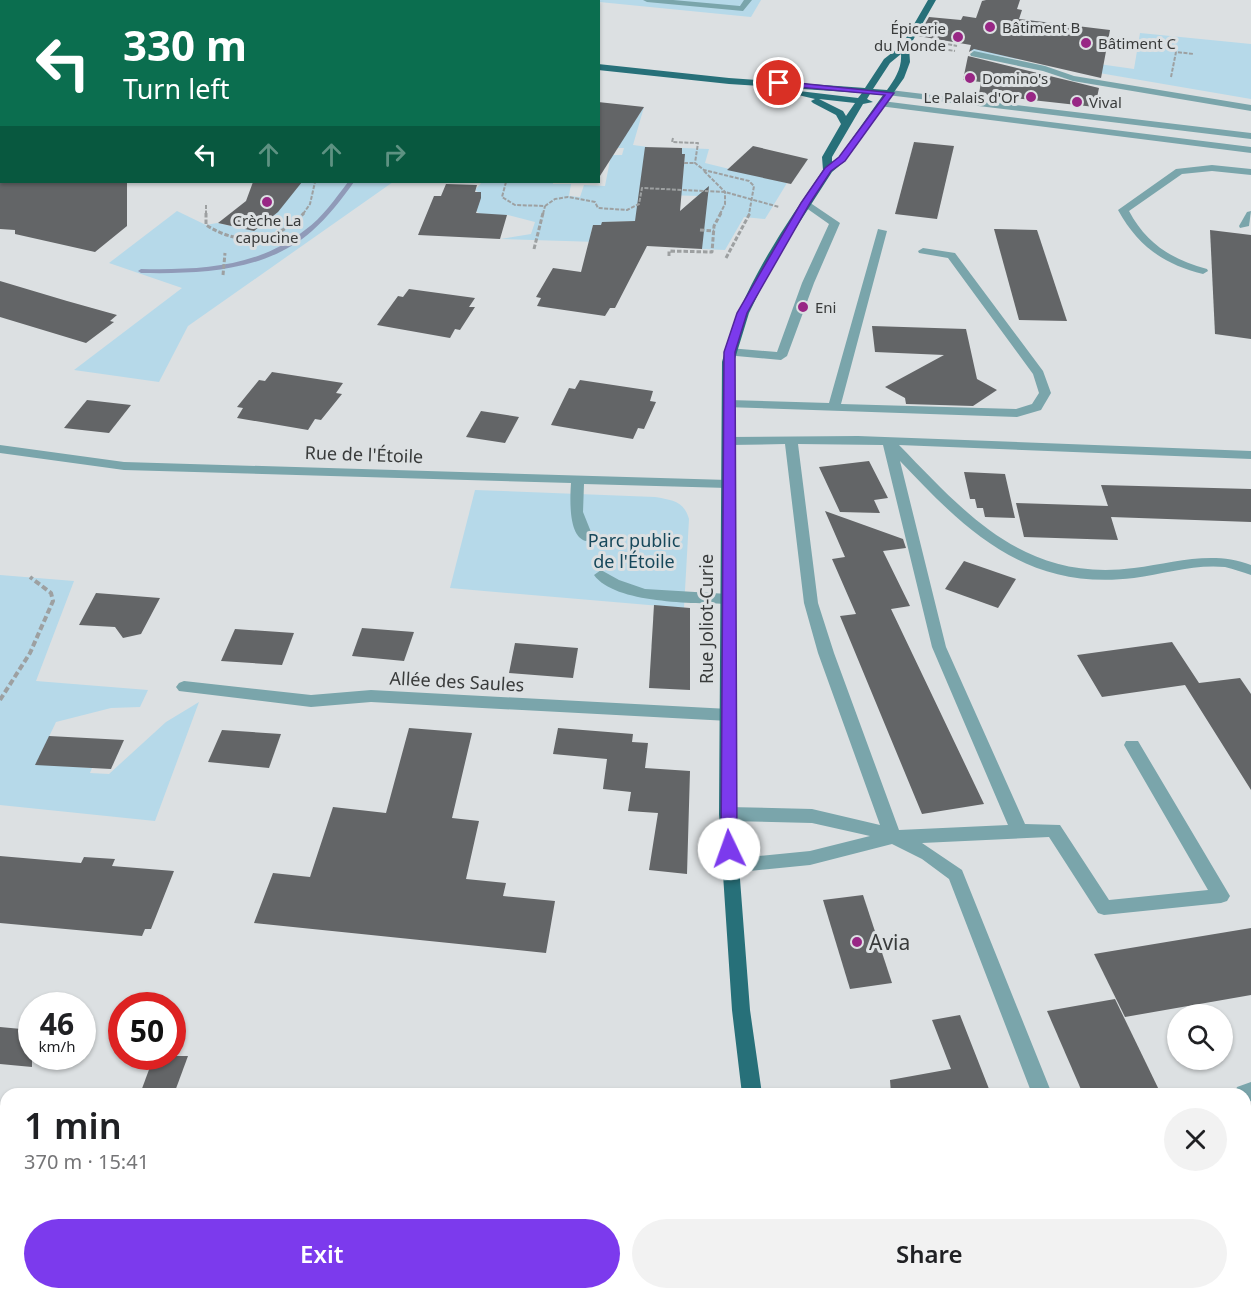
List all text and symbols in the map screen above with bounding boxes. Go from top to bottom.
text: 330 m [123,16,247,73]
place label: Bâtiment B [1002,17,1080,37]
place label: Épicerie du Monde [874,18,946,55]
marker: Bâtiment B [983,20,997,34]
icon: left [24,24,102,102]
marker: Épicerie du Monde [951,30,965,44]
place label: Bâtiment C [1098,33,1177,53]
marker: Bâtiment C [1079,36,1093,50]
pin [753,57,804,108]
icon: arrive [762,66,795,99]
place label: Domino's [982,68,1048,88]
text: Turn left [123,70,229,107]
marker: Domino's [963,71,977,85]
place label: Le Palais d'Or [924,87,1019,107]
marker: Le Palais d'Or [1024,90,1038,104]
place label: Vival [1089,92,1122,112]
marker: Vival [1070,95,1084,109]
icon: left [189,138,222,171]
icon: ahead [252,138,285,171]
icon: ahead [315,138,348,171]
icon: right [378,138,411,171]
marker: Crèche La capucine [260,195,274,209]
place label: Crèche La capucine [233,210,301,247]
place label: Eni [815,297,836,317]
marker: Eni [796,300,810,314]
street label: Rue de l'Étoile [304,440,424,468]
park label: Parc public de l'Étoile [588,528,681,573]
street label: Rue Joliot-Curie [694,554,718,684]
street label: Allée des Saules [389,665,525,697]
position arrow [697,817,761,881]
place label: Avia [869,928,910,956]
marker: Avia [850,935,864,949]
speed limit sign: 50 [108,992,186,1070]
text: 46 [40,1003,74,1044]
map controls [1167,1004,1233,1070]
button: search [1167,1004,1233,1070]
text: km/h [39,1036,75,1056]
text: 1 min [24,1101,122,1150]
button: close [1164,1108,1227,1171]
text: 370 m · 15:41 [24,1148,149,1175]
button: Exit [24,1219,620,1288]
button: Share [632,1219,1227,1288]

